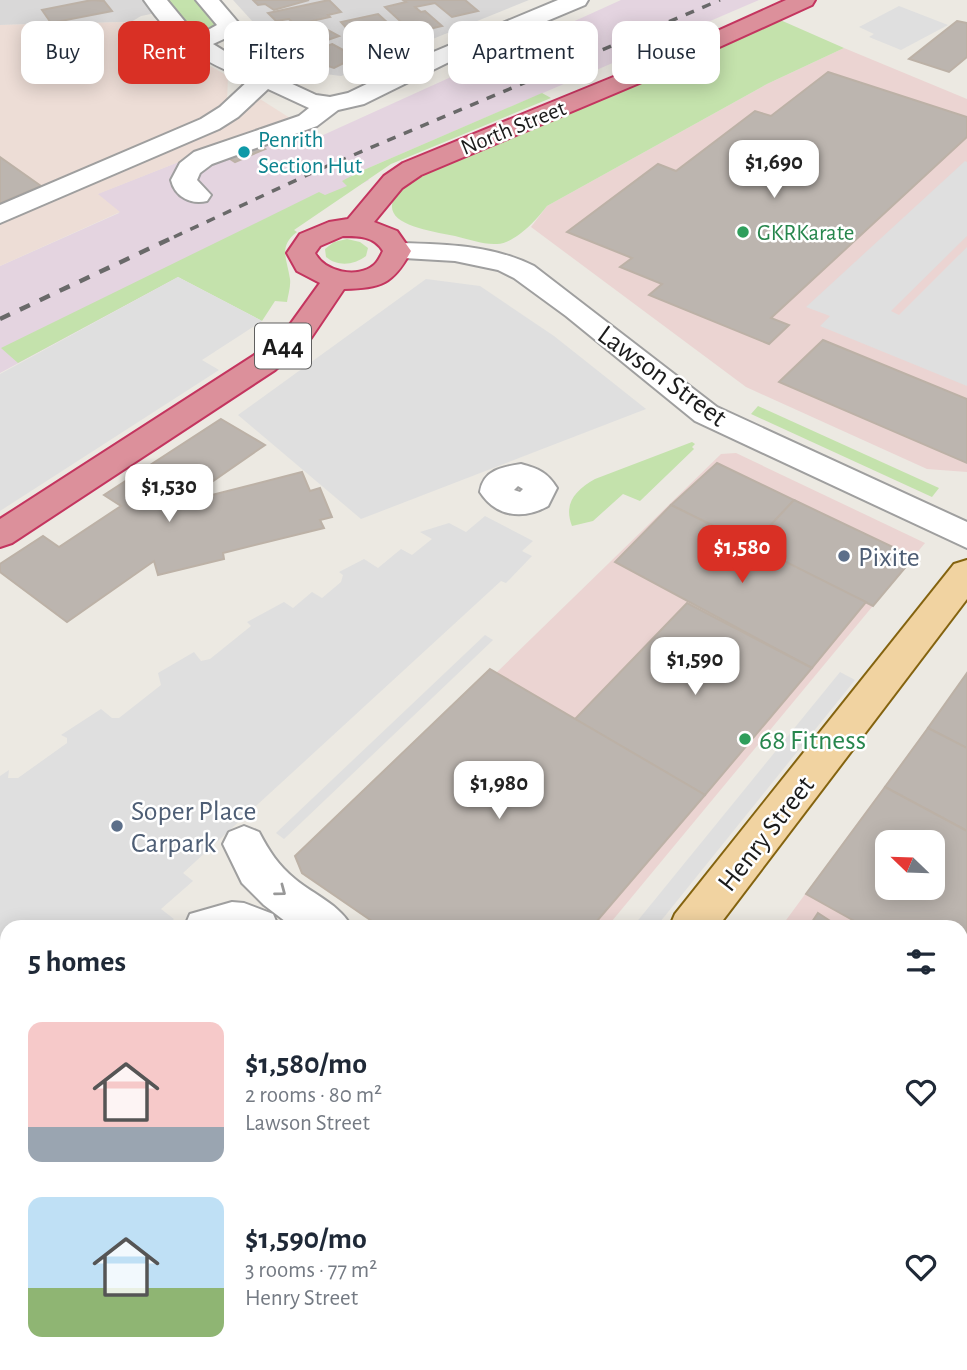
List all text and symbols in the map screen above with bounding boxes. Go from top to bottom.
chip: Buy [21,21,104,84]
chip: Rent [118,21,210,84]
chip: Filters [224,21,329,84]
chip: New [343,21,434,84]
chip: Apartment [448,21,598,84]
chip: House [612,21,720,84]
street label: North Street [458,97,570,160]
place label: Penrith Section Hut [258,129,363,178]
pin: $1,690 [717,140,831,200]
marker: Penrith Section Hut [236,144,252,160]
text: $1,690 [745,151,803,174]
place label: GKRKarate [757,222,854,245]
marker: GKRKarate [735,224,751,240]
street label: Lawson Street [592,321,732,433]
road number: A44 [255,324,311,368]
pin: $1,530 [112,464,226,524]
text: $1,530 [141,475,197,498]
pin: $1,580 [685,526,799,585]
text: $1,580 [713,536,771,559]
place label: Pixite [858,544,920,572]
marker: Pixite [836,548,852,564]
pin: $1,590 [638,638,752,697]
text: $1,590 [667,648,723,671]
place label: 68 Fitness [759,727,866,755]
marker: 68 Fitness [737,731,753,747]
pin: $1,980 [442,762,556,821]
street label: Henry Street [713,771,820,897]
text: $1,980 [470,772,528,795]
place label: Soper Place Carpark [131,798,256,858]
marker: Soper Place Carpark [109,818,125,834]
north arrow [875,830,945,900]
map controls [875,830,945,900]
one-way arrow [273,883,285,896]
icon: filters [902,943,940,981]
text: 5 homes [28,947,126,977]
text: $1,580/mo [245,1049,367,1079]
icon: home [84,1050,168,1134]
icon: heart [902,1073,940,1111]
text: 2 rooms · 80 m² [245,1084,382,1107]
text: Lawson Street [245,1112,370,1135]
text: $1,590/mo [245,1224,367,1254]
icon: home [84,1225,168,1309]
icon: heart [902,1248,940,1286]
text: 3 rooms · 77 m² [245,1259,377,1282]
text: Henry Street [245,1287,358,1310]

